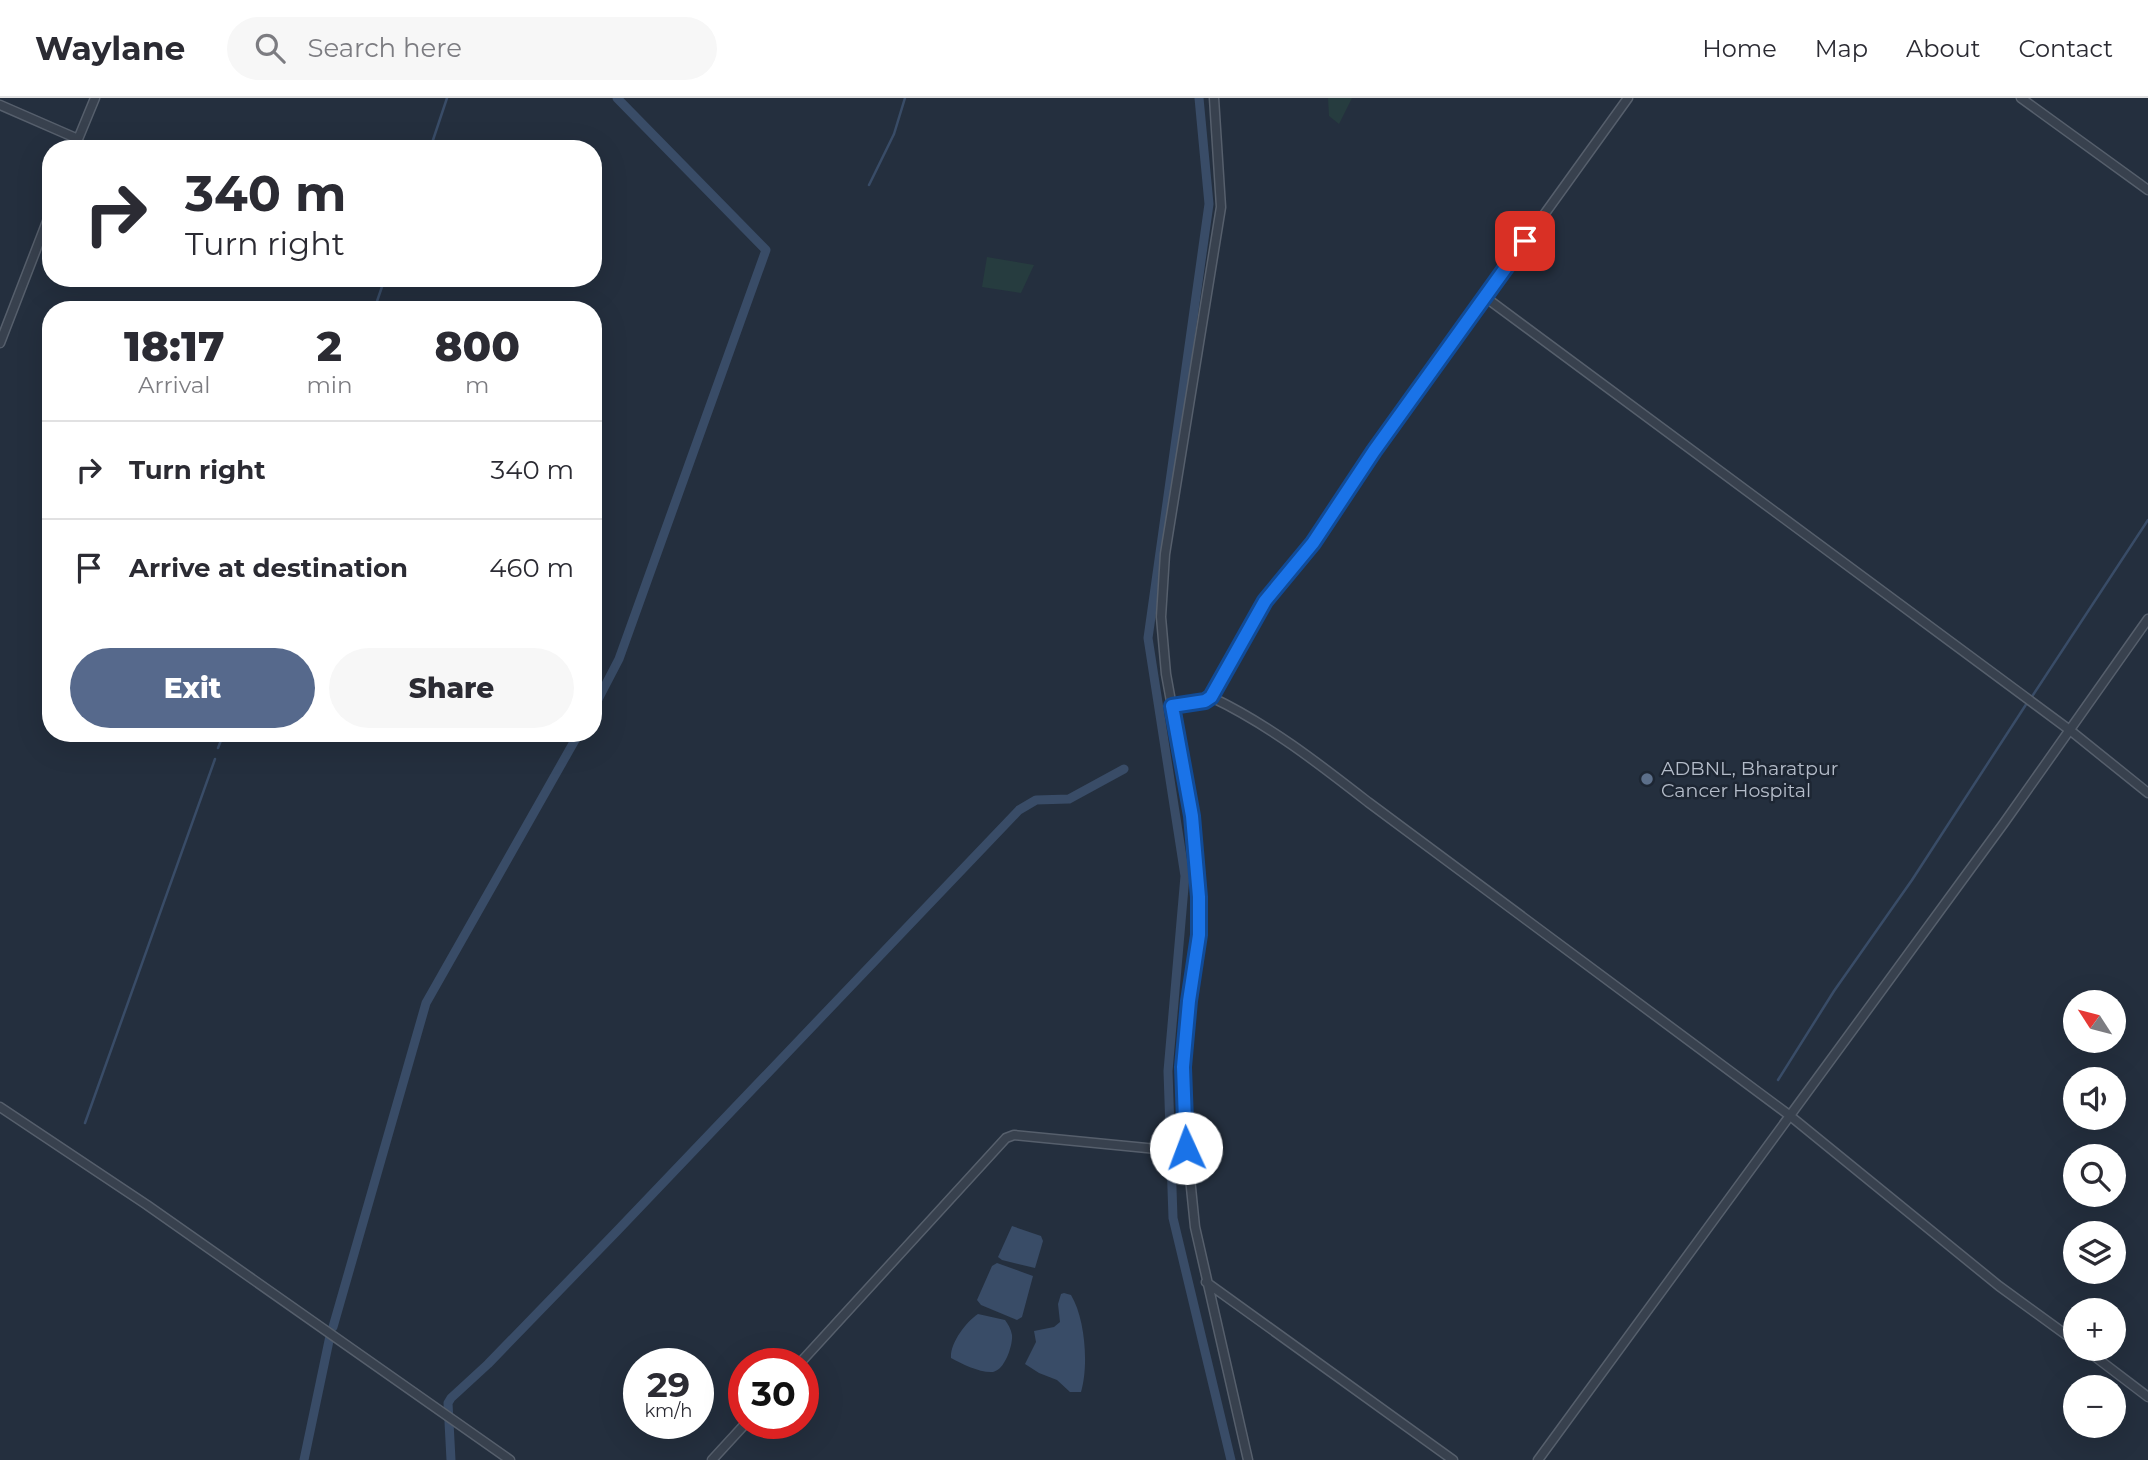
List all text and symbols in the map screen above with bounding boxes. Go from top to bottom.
search box [227,17,717,80]
text: Waylane [35,28,185,68]
icon: search [251,29,289,67]
text: Search here [307,32,462,64]
text: Home [1702,34,1777,63]
text: Map [1815,34,1868,63]
text: About [1906,34,1980,63]
text: Contact [2018,34,2113,63]
text: 340 m [185,164,346,223]
icon: right [70,168,161,259]
pin [1495,211,1555,271]
icon: arrive [1506,222,1544,260]
text: Turn right [185,224,345,263]
text: 18:17 [124,320,224,372]
text: 2 [317,320,342,372]
text: 800 [434,320,520,372]
text: Arrival [138,371,210,399]
text: min [306,371,353,399]
text: m [465,371,489,399]
icon: right [70,451,108,489]
text: Turn right [129,454,265,486]
text: 340 m [491,454,574,486]
icon: arrive [70,549,108,587]
text: Arrive at destination [129,552,408,584]
text: 460 m [489,552,574,584]
button: Exit [70,648,315,728]
button: Share [329,648,574,728]
place label: ADBNL, Bharatpur Cancer Hospital [1661,757,1838,802]
marker: ADBNL, Bharatpur Cancer Hospital [1639,771,1655,787]
north arrow [2063,990,2126,1054]
map controls [2063,990,2126,1438]
button: sound [2063,1067,2126,1130]
position arrow [1149,1111,1223,1185]
button: search [2063,1144,2126,1207]
button: layers [2063,1221,2126,1284]
button: + [2063,1298,2126,1361]
speed limit sign: 30 [728,1348,819,1439]
text: 29 [647,1363,690,1406]
button: − [2063,1375,2126,1438]
text: km/h [644,1400,693,1422]

